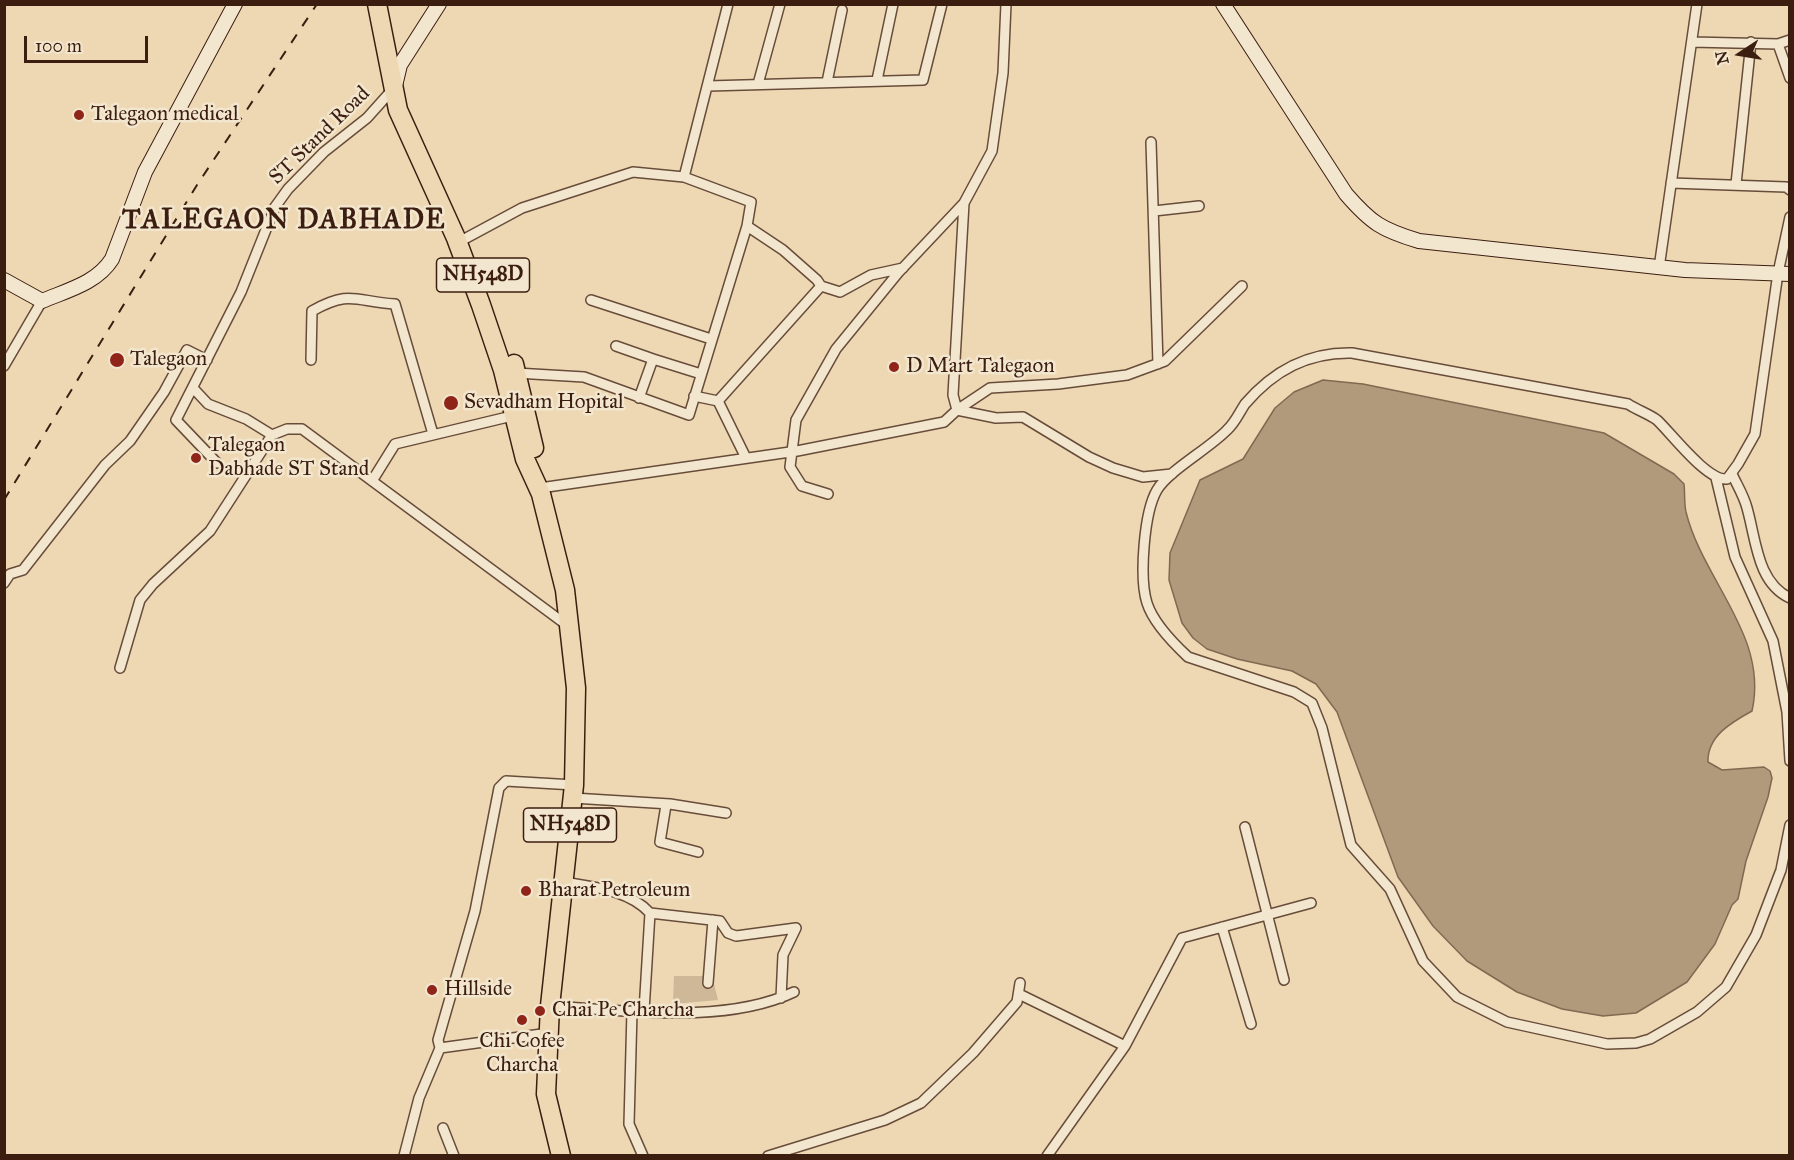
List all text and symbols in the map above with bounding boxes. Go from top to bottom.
scale bar [27,24,152,62]
north arrow [1710,24,1770,84]
text: 100 m [35,35,82,57]
text: N [1711,49,1733,66]
street label: ST Stand Road [264,82,376,190]
place label: Talegaon medical [91,102,239,128]
marker: Talegaon medical [72,108,86,122]
district label: TALEGAON DABHADE [122,205,446,237]
road number: NH548D [436,258,530,292]
place label: Talegaon [130,347,207,373]
marker: Talegaon [108,351,126,369]
place label: D Mart Talegaon [906,354,1055,380]
marker: D Mart Talegaon [887,360,901,374]
place label: Sevadham Hopital [464,390,624,416]
marker: Sevadham Hopital [442,394,460,412]
place label: Talegaon Dabhade ST Stand [208,433,369,483]
marker: Talegaon Dabhade ST Stand [189,451,203,465]
road number: NH548D [524,808,616,842]
place label: Bharat Petroleum [538,878,690,904]
marker: Bharat Petroleum [519,884,533,898]
place label: Hillside [444,977,512,1003]
marker: Hillside [425,983,439,997]
place label: Chai Pe Charcha [552,998,694,1024]
marker: Chai Pe Charcha [533,1004,547,1018]
marker: Chi Cofee Charcha [515,1013,529,1027]
place label: Chi Cofee Charcha [479,1029,565,1079]

